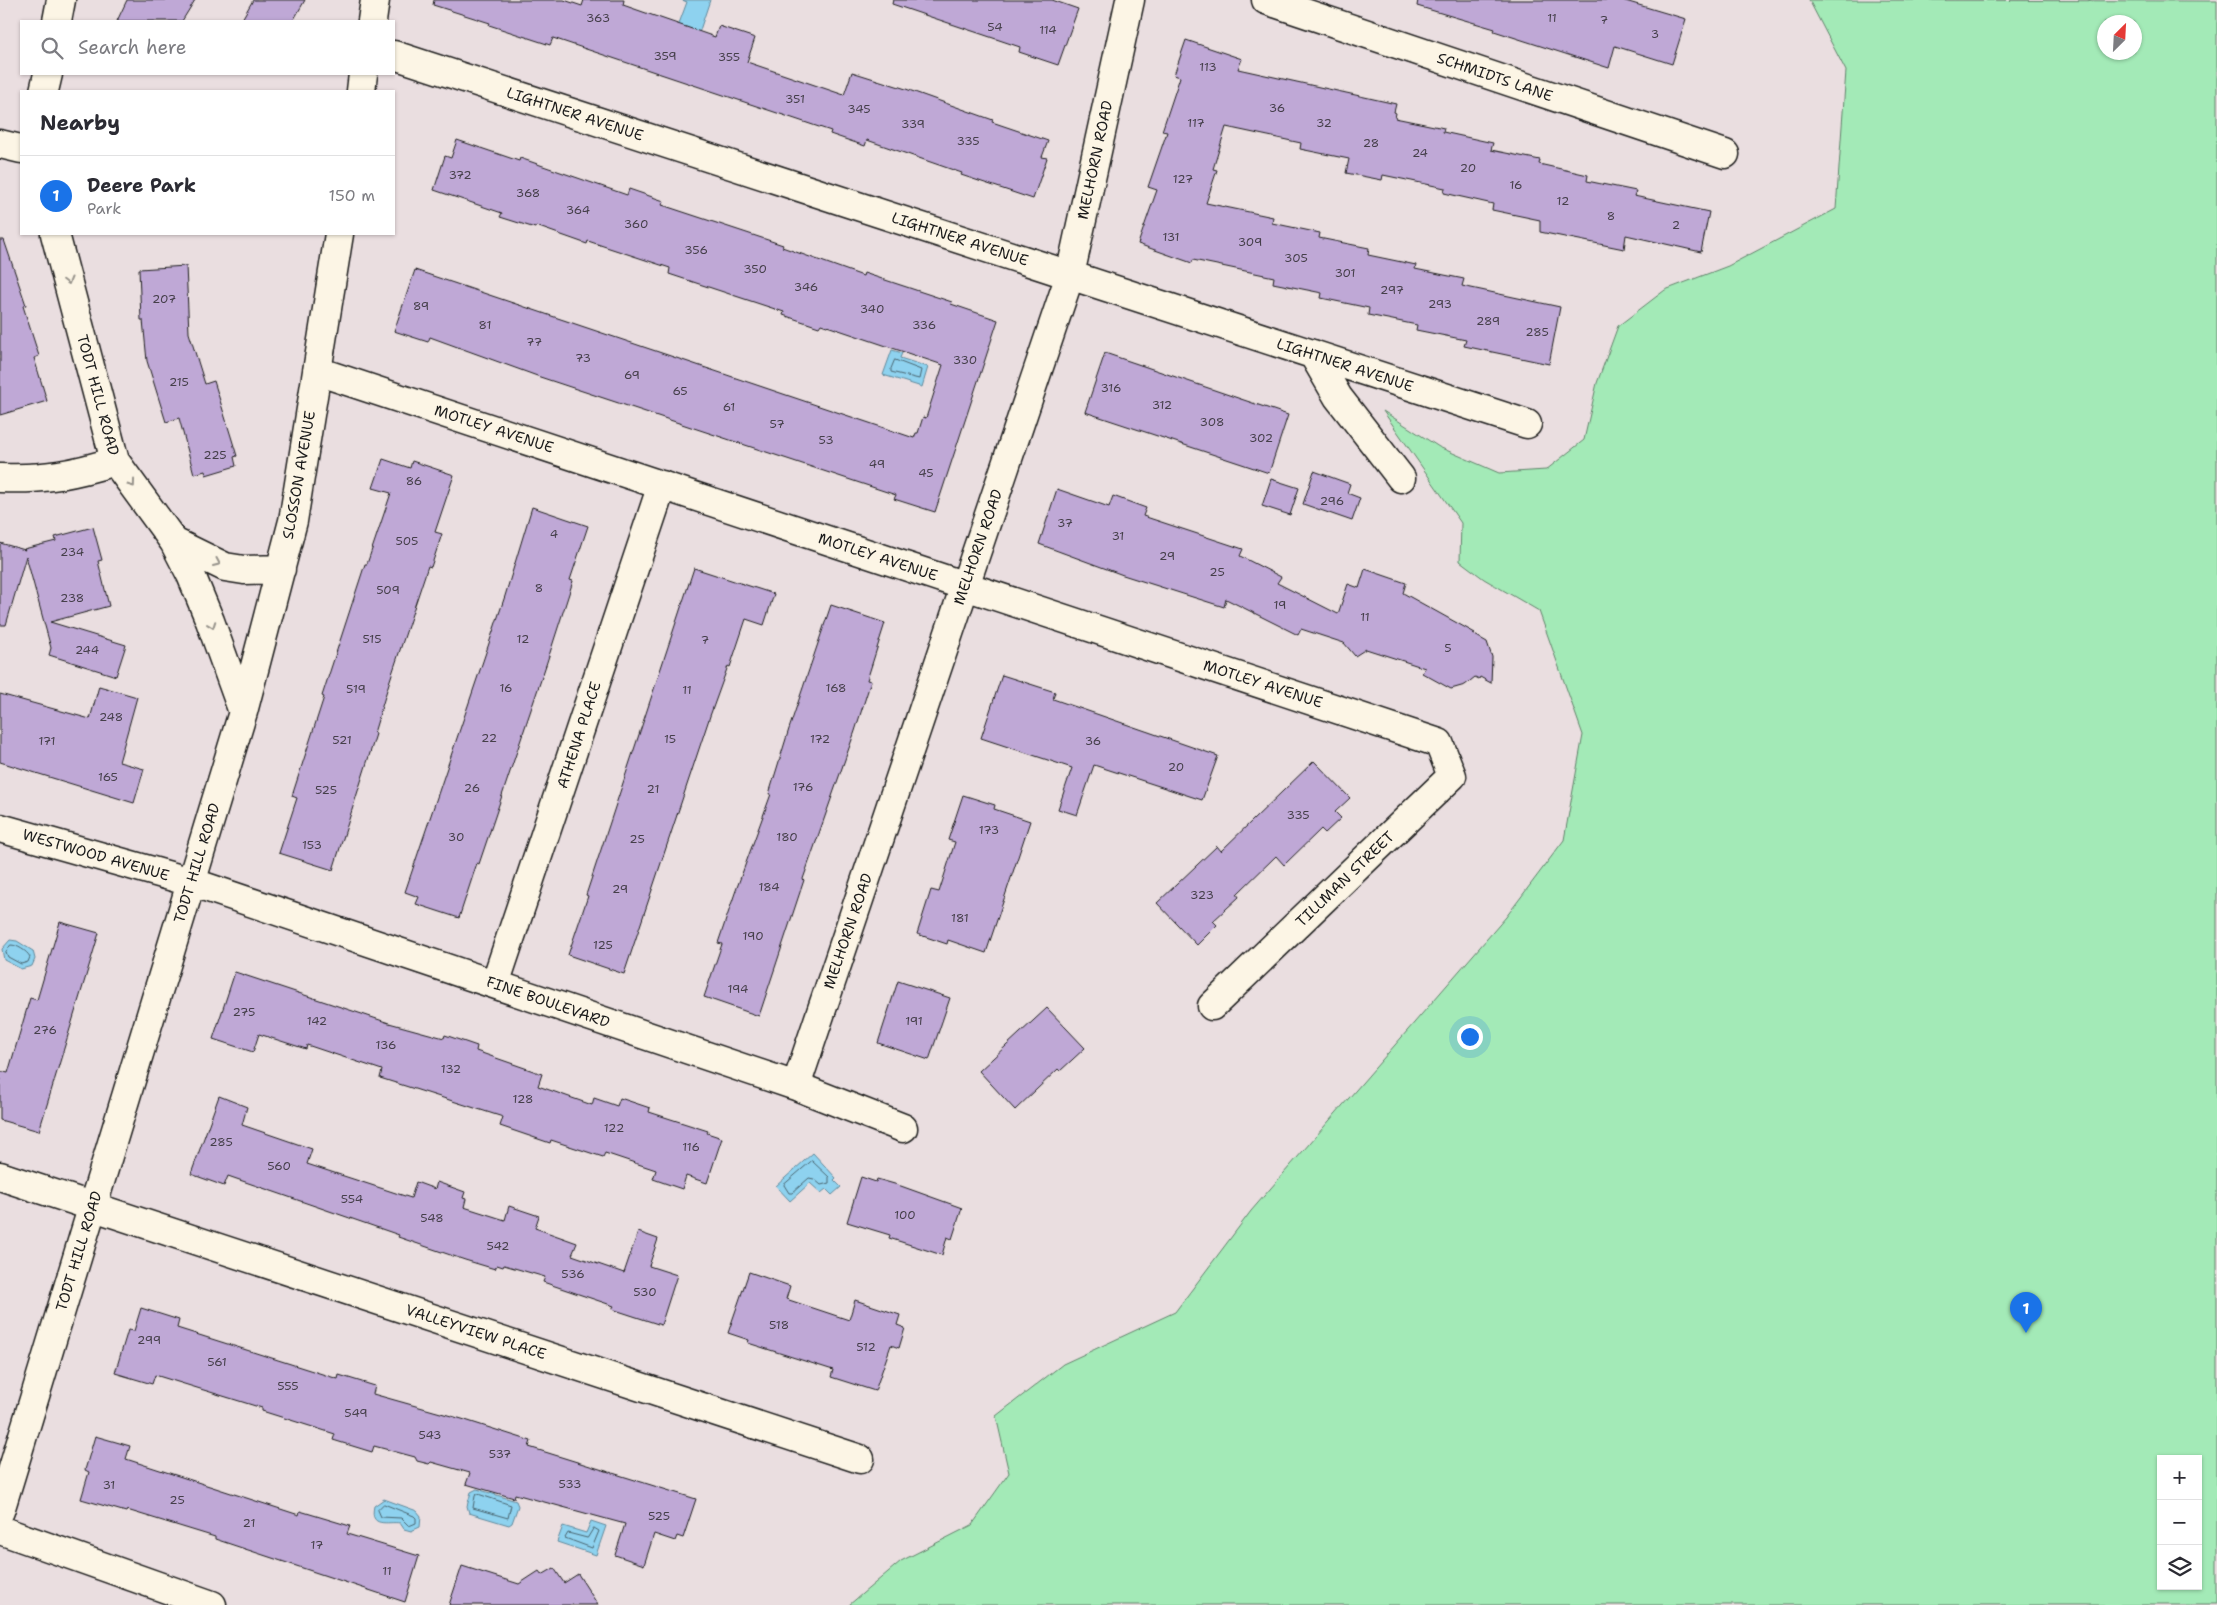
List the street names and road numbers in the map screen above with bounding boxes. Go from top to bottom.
street label: SCHMIDTS LANE [1434,48,1556,106]
street label: LIGHTNER AVENUE [504,82,646,146]
street label: MELHORN ROAD [1073,98,1117,221]
street label: LIGHTNER AVENUE [889,207,1031,271]
street label: TODT HILL ROAD [72,332,124,458]
street label: LIGHTNER AVENUE [1274,333,1416,397]
street label: MOTLEY AVENUE [432,400,556,458]
street label: SLOSSON AVENUE [278,409,320,541]
street label: MELHORN ROAD [949,486,1007,608]
street label: MOTLEY AVENUE [816,528,940,586]
street label: MOTLEY AVENUE [1201,655,1325,713]
street label: ATHENA PLACE [552,679,606,791]
street label: TODT HILL ROAD [169,801,225,925]
street label: WESTWOOD AVENUE [20,824,172,886]
street label: TILLMAN STREET [1291,827,1399,931]
street label: MELHORN ROAD [819,870,877,992]
street label: FINE BOULEVARD [484,971,613,1033]
street label: TODT HILL ROAD [51,1189,107,1313]
street label: VALLEYVIEW PLACE [403,1300,549,1364]

